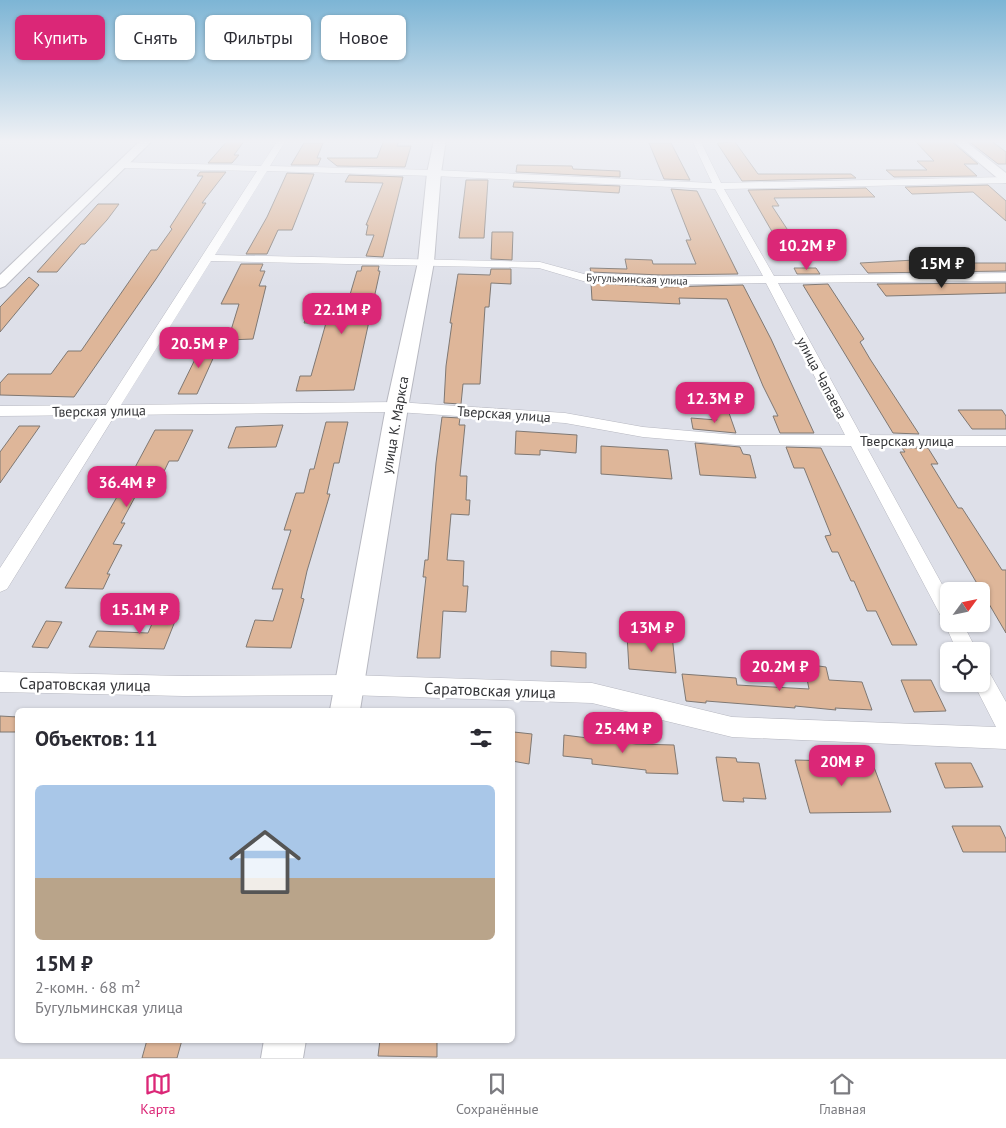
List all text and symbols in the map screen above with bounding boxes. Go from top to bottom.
chip: Купить [15,15,105,60]
chip: Снять [115,15,195,60]
chip: Фильтры [205,15,311,60]
chip: Новое [321,15,406,60]
pin: 10.2M ₽ [761,228,853,271]
text: 10.2M ₽ [778,235,836,255]
pin: 15M ₽ [907,246,977,289]
text: 15M ₽ [920,253,964,273]
street label: Бугульминская улица [586,270,688,288]
pin: 22.1M ₽ [296,292,388,335]
text: 22.1M ₽ [313,299,371,319]
pin: 20.5M ₽ [153,326,245,369]
text: 20.5M ₽ [170,333,228,353]
street label: улица Чапаева [793,334,851,422]
street label: улица К. Маркса [378,375,412,475]
pin: 12.3M ₽ [669,382,761,424]
text: 12.3M ₽ [686,388,744,408]
street label: Тверская улица [52,401,146,421]
street label: Тверская улица [457,402,552,426]
street label: Тверская улица [860,432,954,450]
pin: 36.4M ₽ [81,466,173,508]
text: 36.4M ₽ [98,472,156,492]
north arrow [940,582,990,632]
map controls [940,582,990,692]
pin: 15.1M ₽ [94,592,186,635]
text: 15.1M ₽ [111,599,169,619]
pin: 13M ₽ [617,610,687,653]
text: 13M ₽ [630,617,674,637]
button: locate [940,642,990,692]
pin: 20.2M ₽ [734,650,826,692]
text: 20.2M ₽ [751,656,809,676]
street label: Саратовская улица [19,673,151,695]
street label: Саратовская улица [424,678,556,702]
pin: 25.4M ₽ [577,712,669,754]
text: 25.4M ₽ [594,718,652,738]
icon: filters [467,724,495,752]
text: Объектов: 11 [35,725,158,752]
pin: 20M ₽ [807,744,877,787]
text: 20M ₽ [820,751,864,771]
icon: home [220,817,310,907]
text: 15M ₽ [35,950,93,977]
text: 2-комн. · 68 m² [35,977,141,997]
text: Бугульминская улица [35,997,183,1017]
tab: Карта [140,1070,176,1118]
tab: Сохранённые [456,1070,539,1118]
tab: Главная [819,1070,866,1118]

